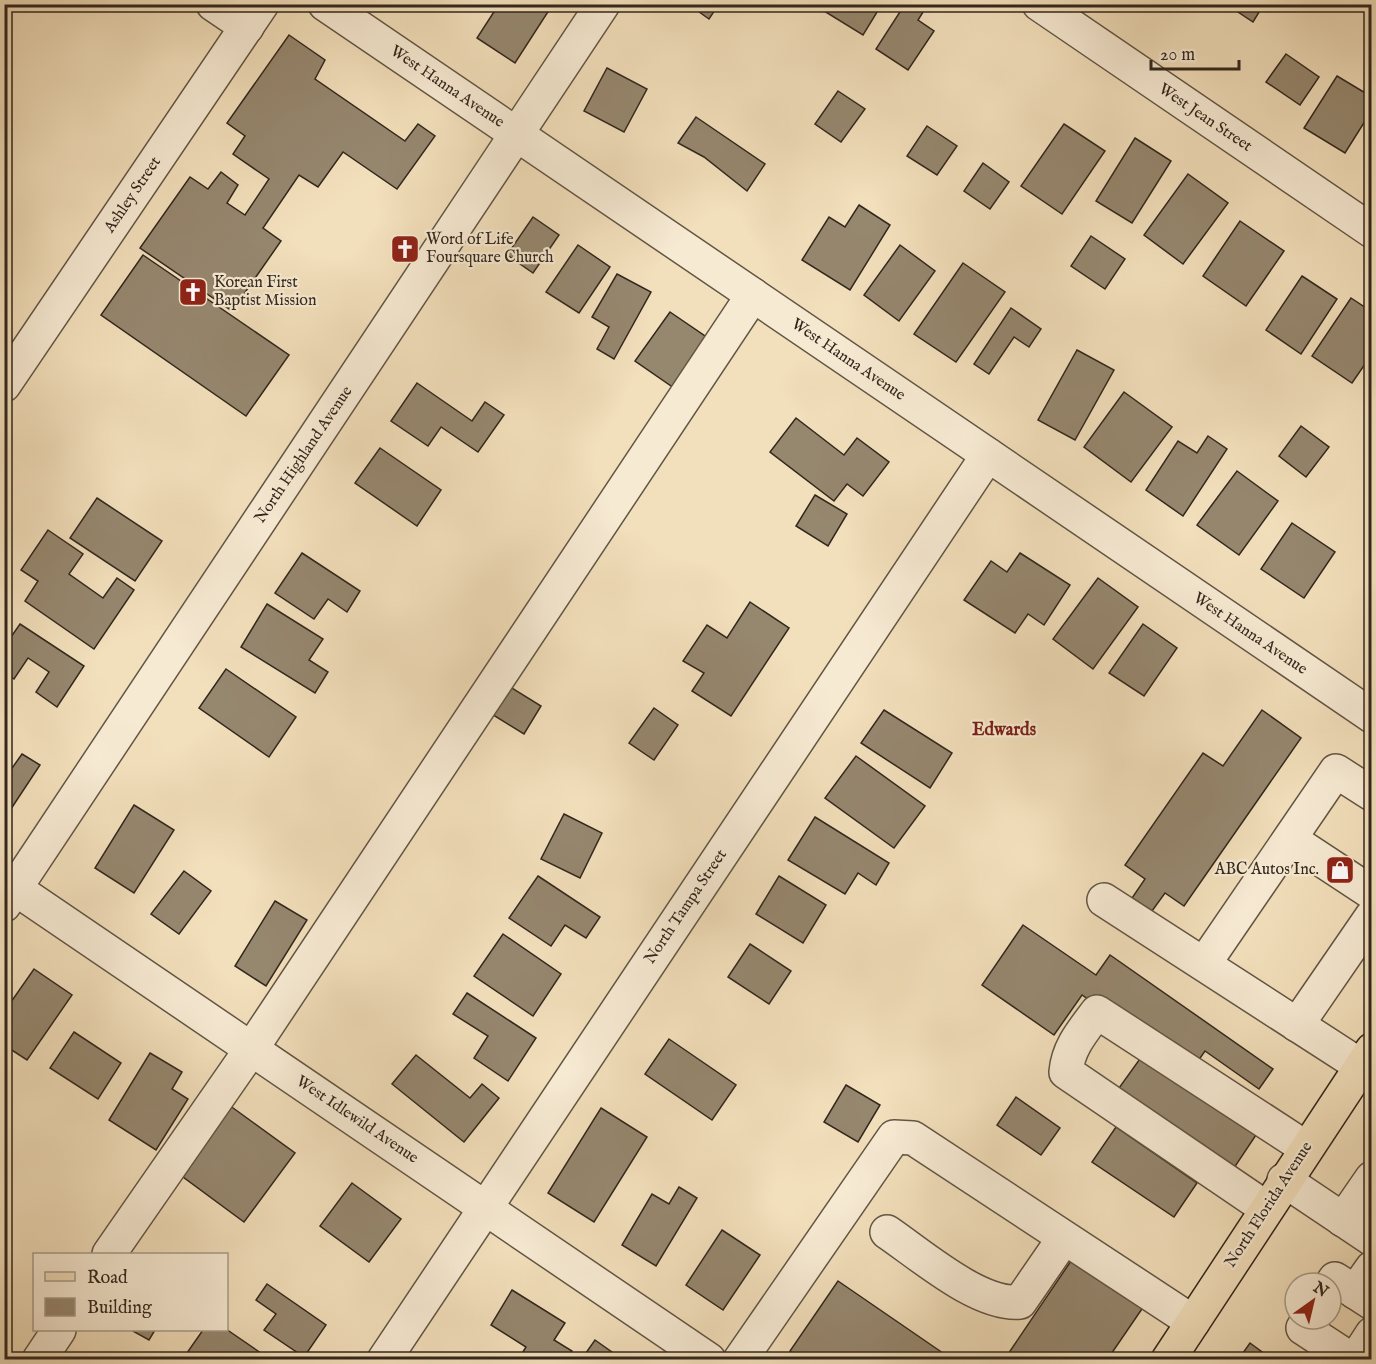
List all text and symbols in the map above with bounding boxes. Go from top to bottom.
scale bar [1151,33,1240,71]
street label: West Hanna Avenue [386,41,508,133]
text: 20 m [1160,44,1195,67]
street label: West Jean Street [1154,79,1256,157]
street label: Ashley Street [100,153,166,238]
place label: Word of Life Foursquare Church [426,230,554,268]
church icon: Word of Life Foursquare Church [389,233,421,265]
place label: Korean First Baptist Mission [214,273,317,311]
church icon: Korean First Baptist Mission [177,276,209,308]
street label: West Hanna Avenue [787,314,909,406]
street label: North Highland Avenue [251,383,357,527]
street label: West Hanna Avenue [1189,588,1311,680]
district label: Edwards [972,719,1037,742]
street label: North Tampa Street [640,845,732,968]
shop icon: ABC Autos Inc. [1324,854,1356,886]
place label: ABC Autos Inc. [1214,860,1319,880]
street label: West Idlewild Avenue [292,1072,422,1168]
street label: North Florida Avenue [1221,1138,1317,1272]
legend [33,1253,228,1331]
text: Road [87,1267,128,1290]
north arrow [1283,1271,1343,1331]
text: N [1308,1278,1332,1302]
text: Building [87,1297,152,1320]

